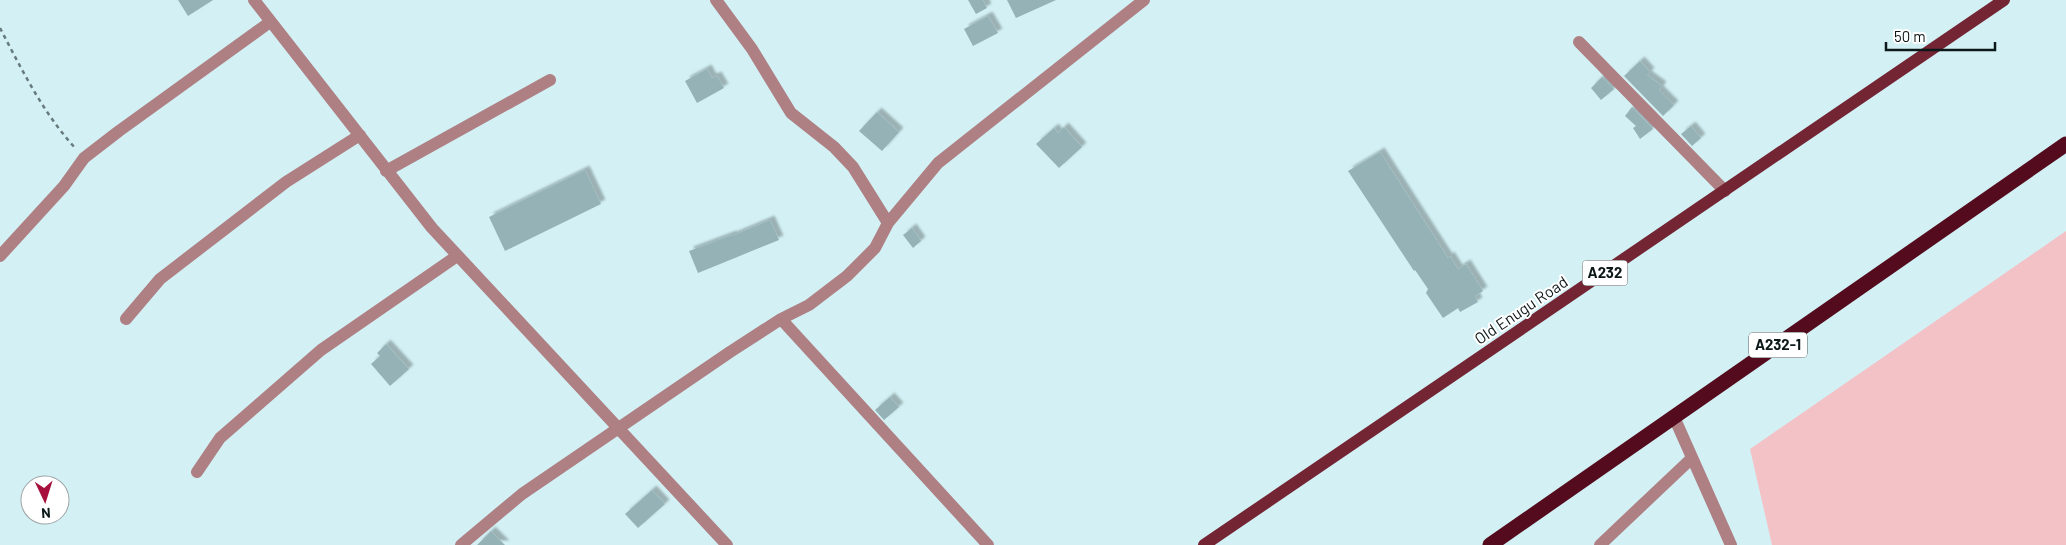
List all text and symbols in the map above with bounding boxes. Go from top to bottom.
scale bar [1886,20,1995,52]
text: 50 m [1894,27,1926,45]
road number: A232 [1582,260,1628,286]
street label: Old Enugu Road [1471,271,1571,348]
road number: A232-1 [1749,332,1807,358]
north arrow [20,475,70,525]
text: N [41,505,51,522]

